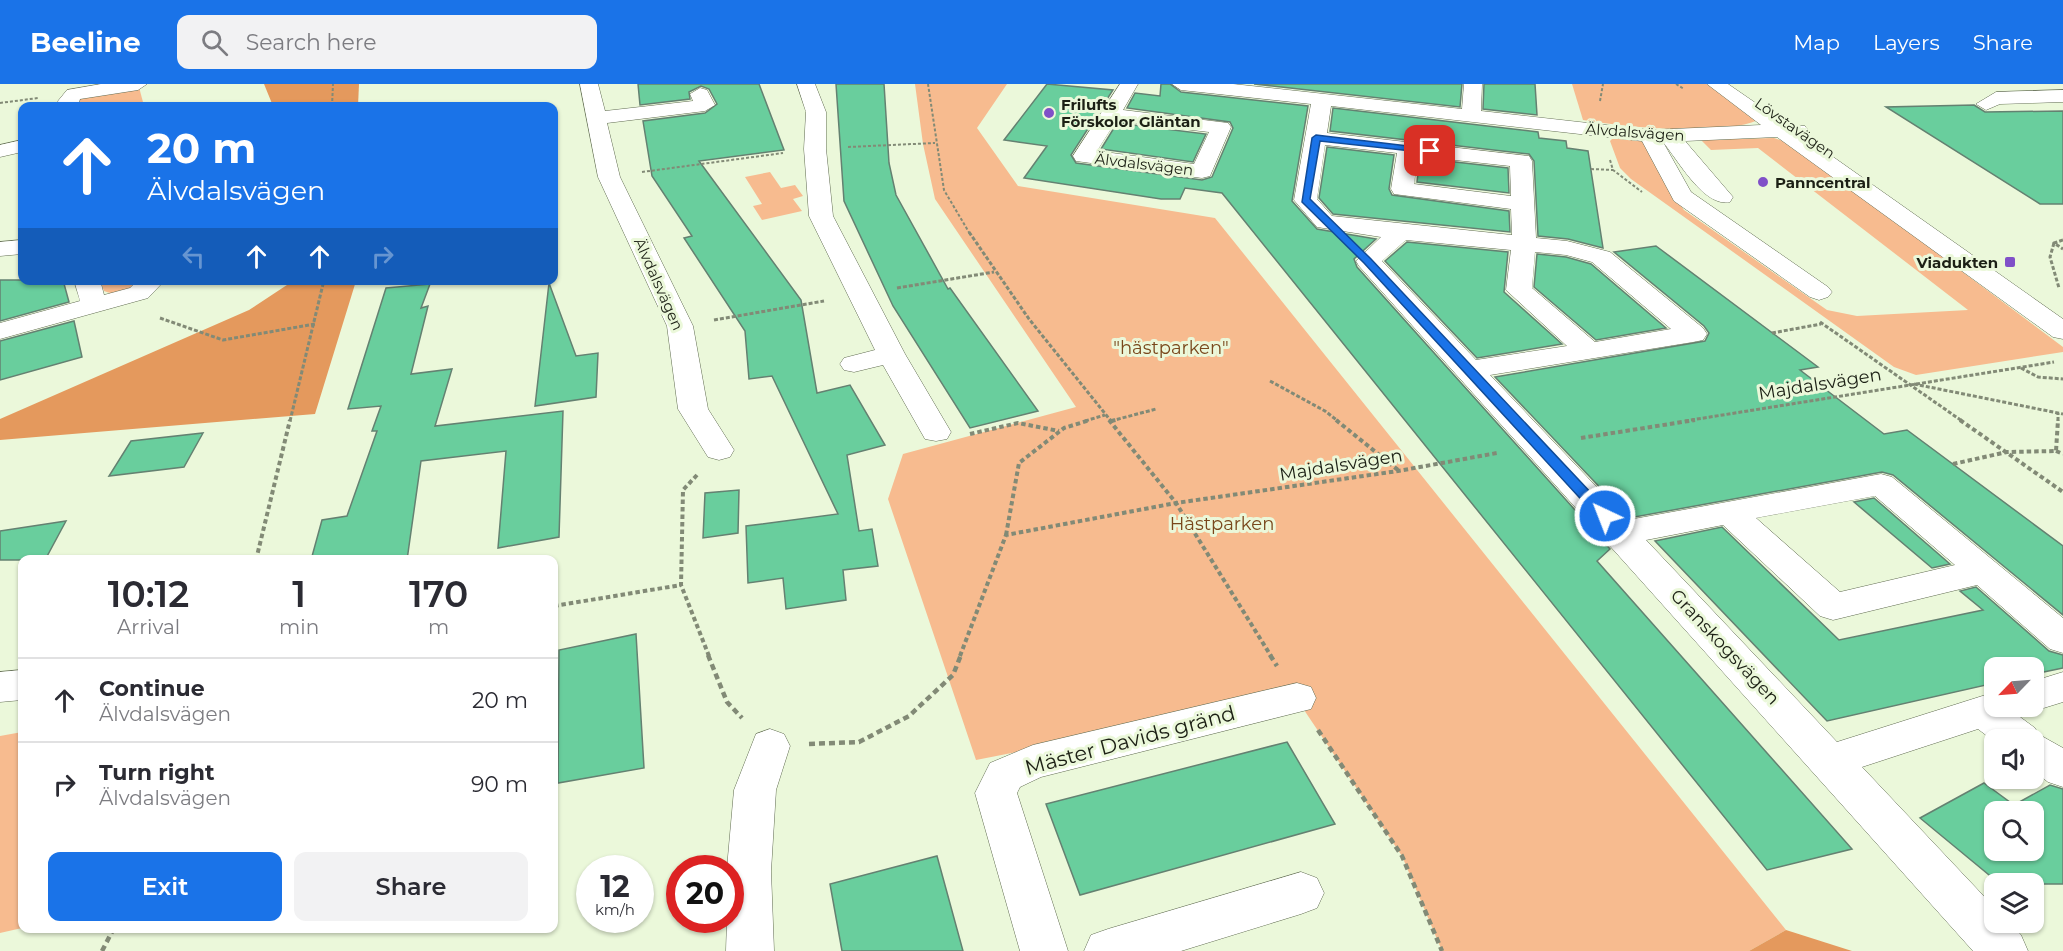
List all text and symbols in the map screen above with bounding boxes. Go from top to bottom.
search box [177,15,597,69]
text: Beeline [30,25,141,59]
icon: search [198,26,231,59]
text: Search here [246,29,377,56]
text: Map [1793,30,1840,55]
text: Layers [1873,30,1940,55]
text: Share [1973,30,2033,55]
street label: Lövstavägen [1751,93,1839,163]
place label: Frilufts Förskolor Gläntan [1061,95,1201,131]
marker: Frilufts Förskolor Gläntan [1042,106,1056,120]
street label: Älvdalsvägen [1585,119,1685,145]
text: 20 m [147,122,256,174]
pin [1404,125,1455,176]
icon: ahead [48,126,126,204]
icon: arrive [1413,134,1446,167]
street label: Älvdalsvägen [1094,149,1194,179]
place label: Panncentral [1775,173,1871,192]
text: Älvdalsvägen [147,174,325,207]
marker: Panncentral [1756,175,1770,189]
street label: Älvdalsvägen [630,235,688,333]
icon: left [177,240,210,273]
icon: ahead [240,240,273,273]
icon: ahead [303,240,336,273]
icon: right [366,240,399,273]
place label: Viadukten [1915,253,1998,272]
marker: Viadukten [2003,255,2017,269]
park label: "hästparken" [1113,337,1229,359]
street label: Majdalsvägen [1757,363,1883,405]
street label: Majdalsvägen [1278,444,1404,486]
position arrow [1573,484,1637,548]
park label: Hästparken [1170,513,1274,535]
text: 10:12 [108,572,189,616]
text: 1 [292,572,306,616]
text: 170 [409,572,468,616]
street label: Granskogsvägen [1666,585,1784,709]
text: Arrival [117,615,180,639]
text: min [279,615,319,639]
text: m [428,615,449,639]
north arrow [1984,657,2044,717]
map controls [1984,657,2044,933]
text: Continue [99,675,205,702]
icon: ahead [48,684,81,717]
text: 20 m [472,687,528,714]
street label: Mäster Davids gränd [1022,700,1238,780]
text: Älvdalsvägen [99,702,231,726]
button: sound [1984,729,2044,789]
text: Turn right [99,759,214,786]
icon: right [48,768,81,801]
text: 90 m [471,771,528,798]
text: Älvdalsvägen [99,786,231,810]
button: search [1984,801,2044,861]
button: Exit [48,852,282,921]
button: Share [294,852,528,921]
speed limit sign: 20 [666,855,744,933]
text: 12 [600,868,630,905]
button: layers [1984,873,2044,933]
text: km/h [595,900,635,919]

